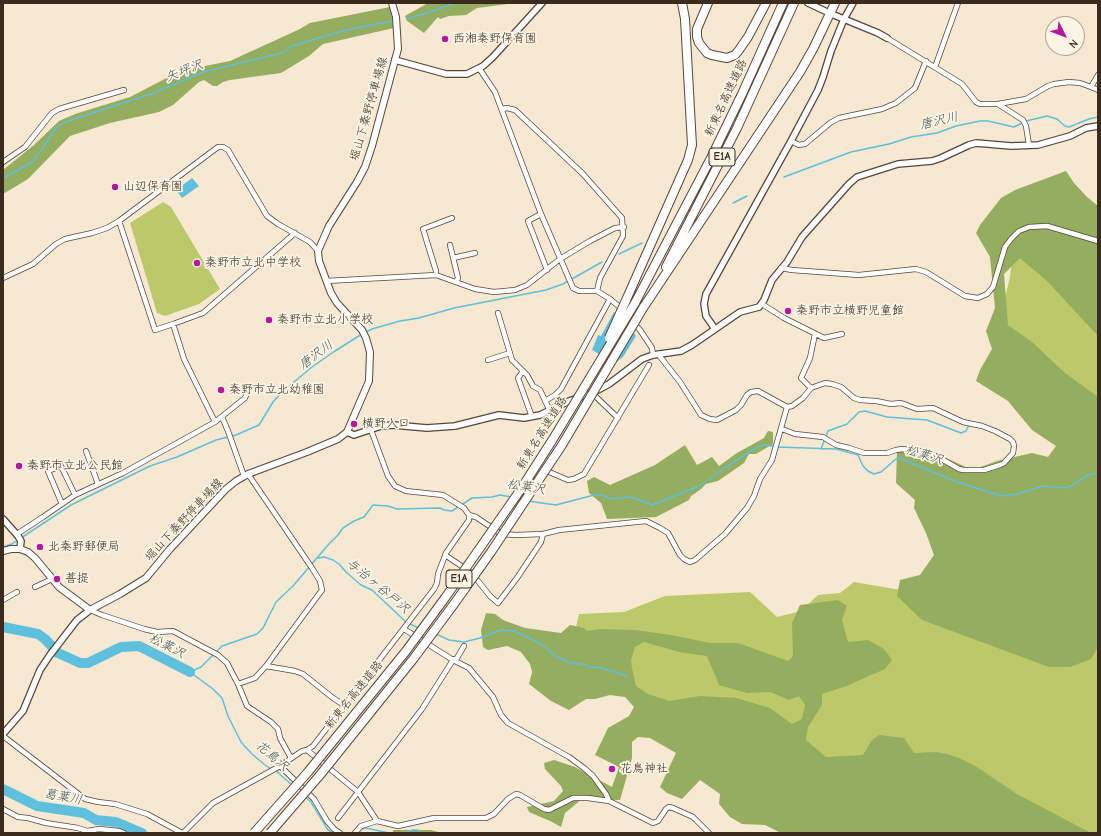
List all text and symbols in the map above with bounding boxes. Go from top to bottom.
north arrow [1045,16,1085,56]
place label: 西湘秦野保育園 [453,32,537,46]
marker: 西湘秦野保育園 [440,34,450,44]
text: N [1066,37,1081,51]
street label: 堀山下秦野停車場線 [347,55,391,163]
water label: 矢坪沢 [163,57,205,85]
street label: 新東名高速道路 [702,57,750,139]
water label: 唐沢川 [918,109,960,133]
road number: E1A [709,148,735,166]
place label: 山辺保育園 [123,180,183,194]
marker: 山辺保育園 [110,182,120,192]
place label: 秦野市立北中学校 [205,256,301,270]
marker: 秦野市立北中学校 [192,258,202,268]
place label: 秦野市立横野児童館 [796,304,904,318]
marker: 秦野市立横野児童館 [783,306,793,316]
place label: 秦野市立北小学校 [277,313,373,327]
marker: 秦野市立北小学校 [264,315,274,325]
water label: 唐沢川 [296,337,336,373]
place label: 秦野市立北幼稚園 [229,383,325,397]
marker: 秦野市立北幼稚園 [216,385,226,395]
street label: 新東名高速道路 [514,394,570,472]
place label: 横野入口 [362,417,410,431]
marker: 横野入口 [349,419,359,429]
water label: 松葉沢 [903,442,945,468]
place label: 秦野市立北公民館 [27,459,123,473]
marker: 秦野市立北公民館 [14,461,24,471]
street label: 堀山下秦野停車場線 [142,476,226,564]
water label: 松葉沢 [506,476,546,498]
place label: 北秦野郵便局 [48,540,120,554]
marker: 北秦野郵便局 [35,542,45,552]
water label: 与治ヶ谷戸沢 [343,555,413,617]
road number: E1A [446,570,472,588]
place label: 菩提 [65,572,89,586]
marker: 菩提 [52,574,62,584]
water label: 松葉沢 [146,630,188,662]
street label: 新東名高速道路 [322,658,386,732]
water label: 花鳥沢 [252,737,292,775]
place label: 花鳥神社 [620,762,668,776]
marker: 花鳥神社 [607,764,617,774]
water label: 葛葉川 [42,786,84,808]

